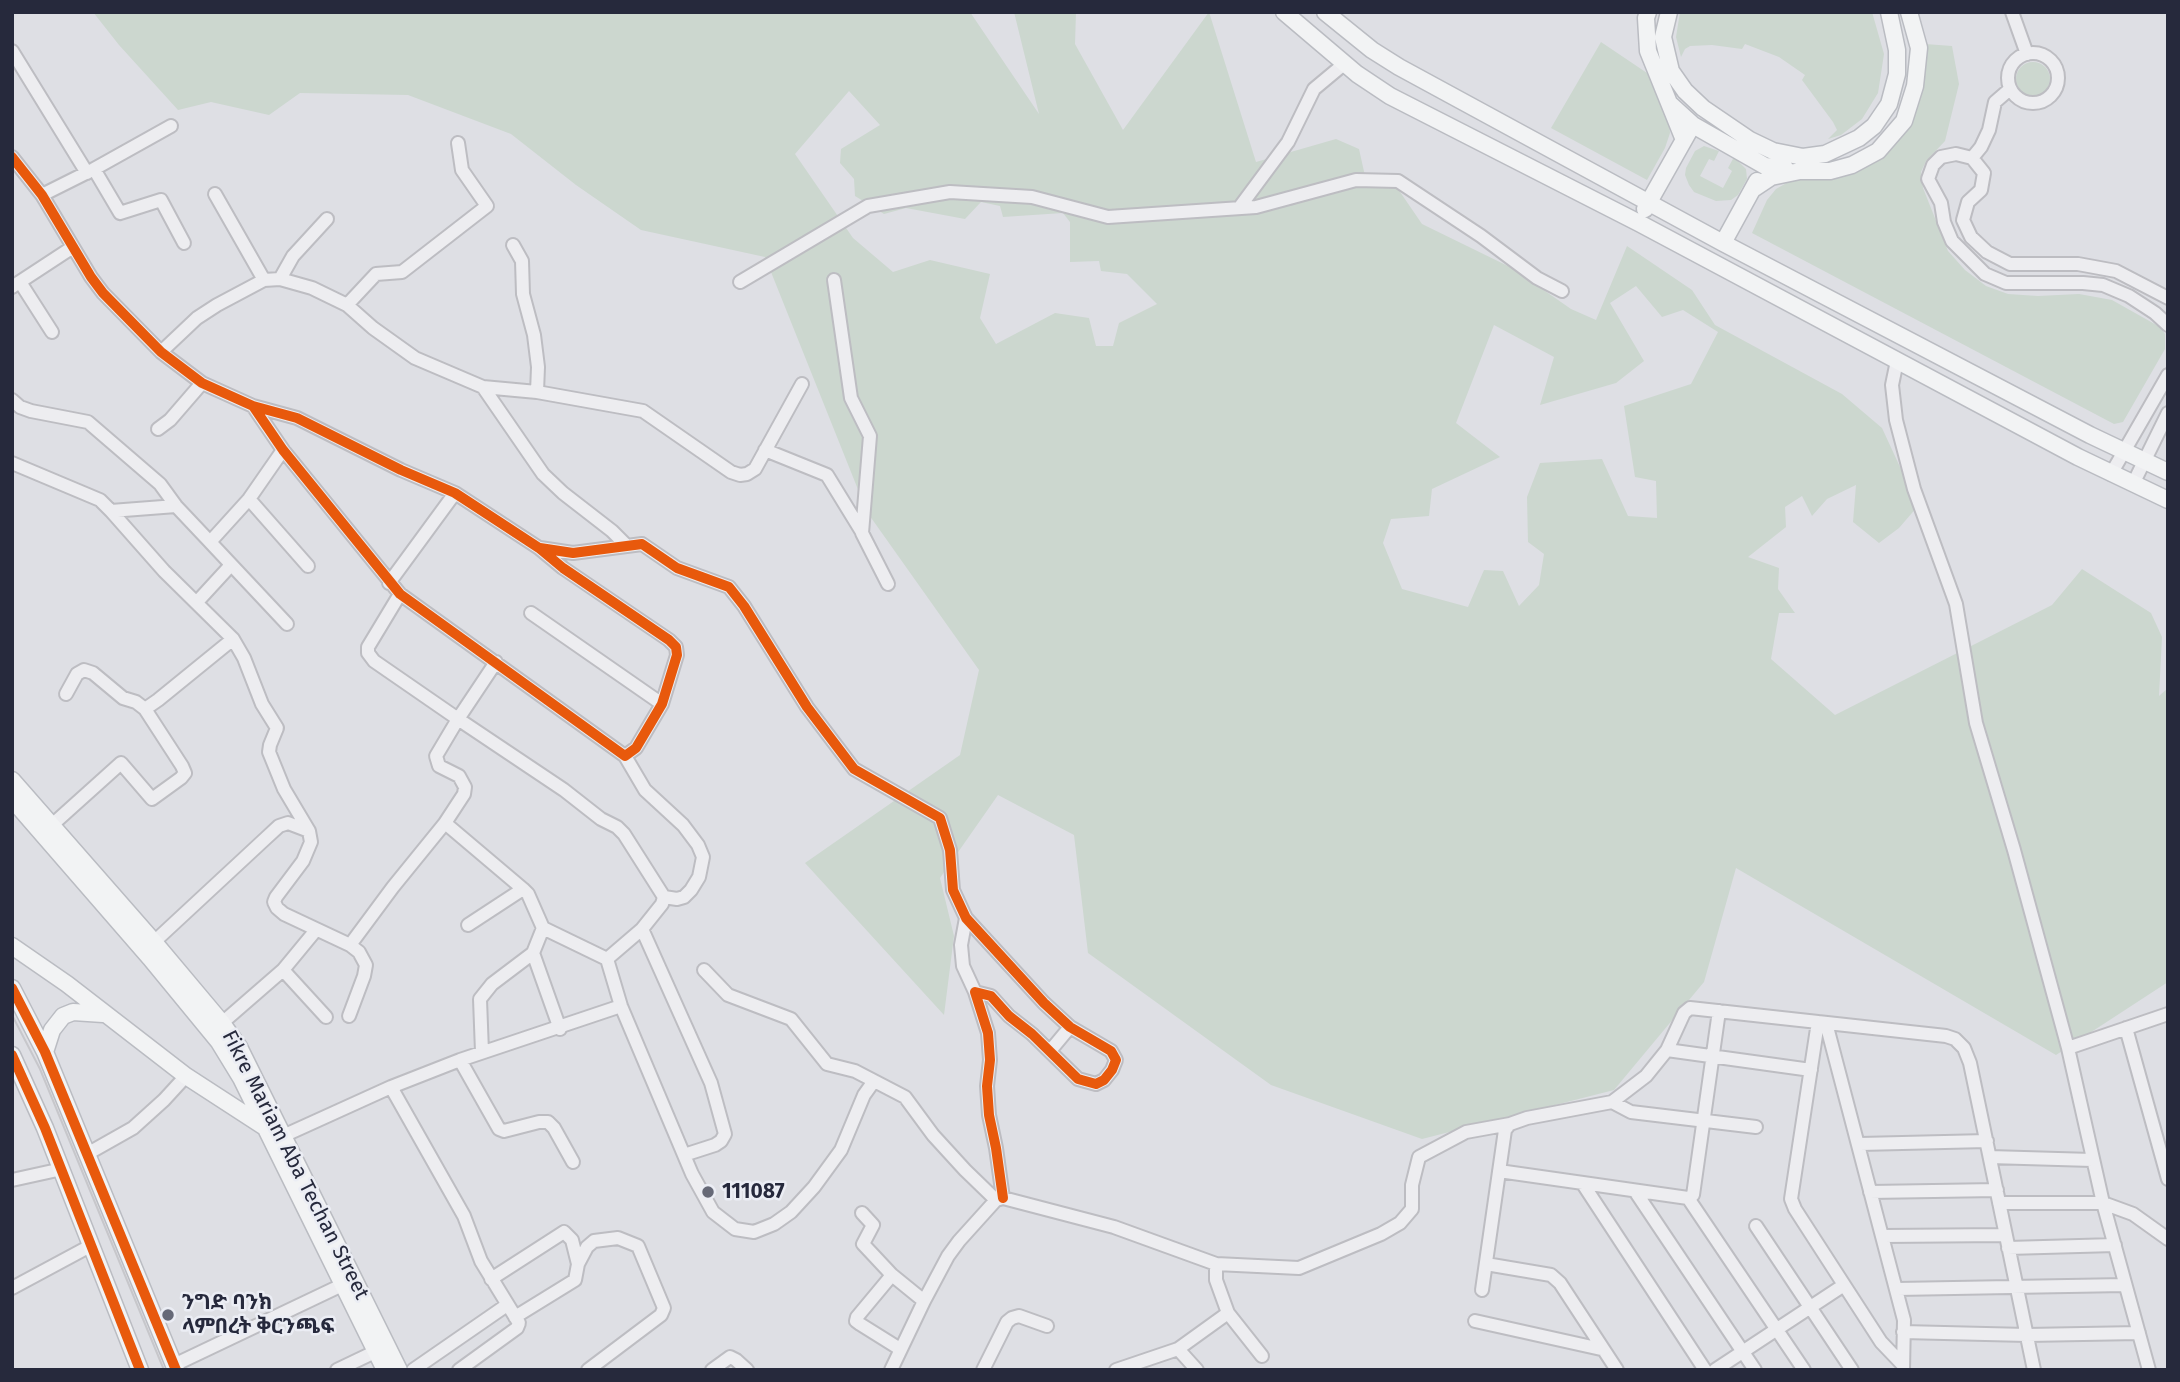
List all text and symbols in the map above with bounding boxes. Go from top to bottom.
street label: Fikre Mariam Aba Techan Street [216,1026,374,1304]
place label: 111087 [722,1179,784,1205]
marker: 111087 [700,1184,716,1200]
place label: ንግድ ባንክ ላምበረት ቅርንጫፍ [182,1290,334,1340]
marker: ንግድ ባንክ ላምበረት ቅርንጫፍ [160,1307,176,1323]

